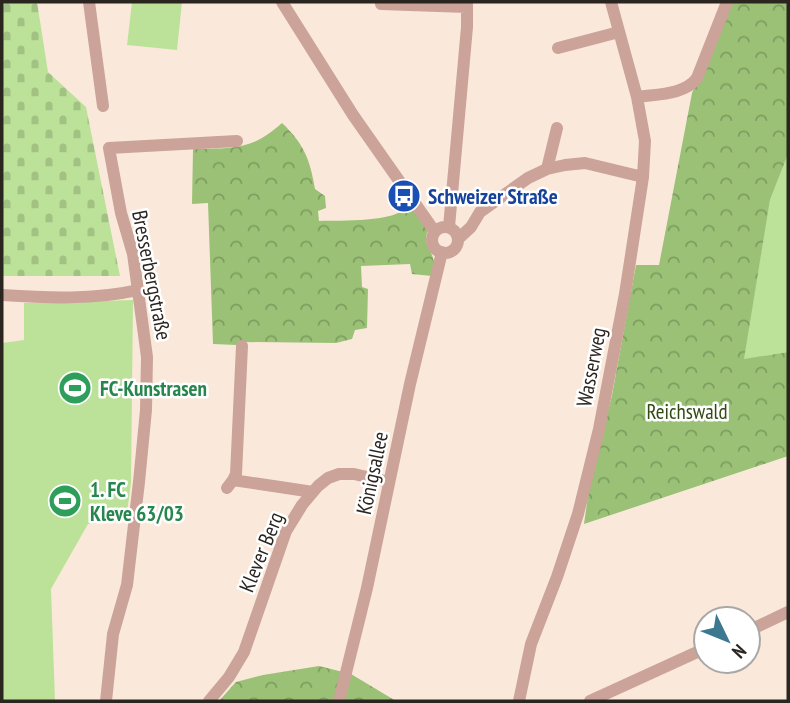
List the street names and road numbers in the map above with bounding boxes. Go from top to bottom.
street label: Bresserbergstraße [126,208,178,342]
street label: Wasserweg [570,325,612,409]
street label: Königsallee [350,429,394,517]
street label: Klever Berg [233,508,289,596]

